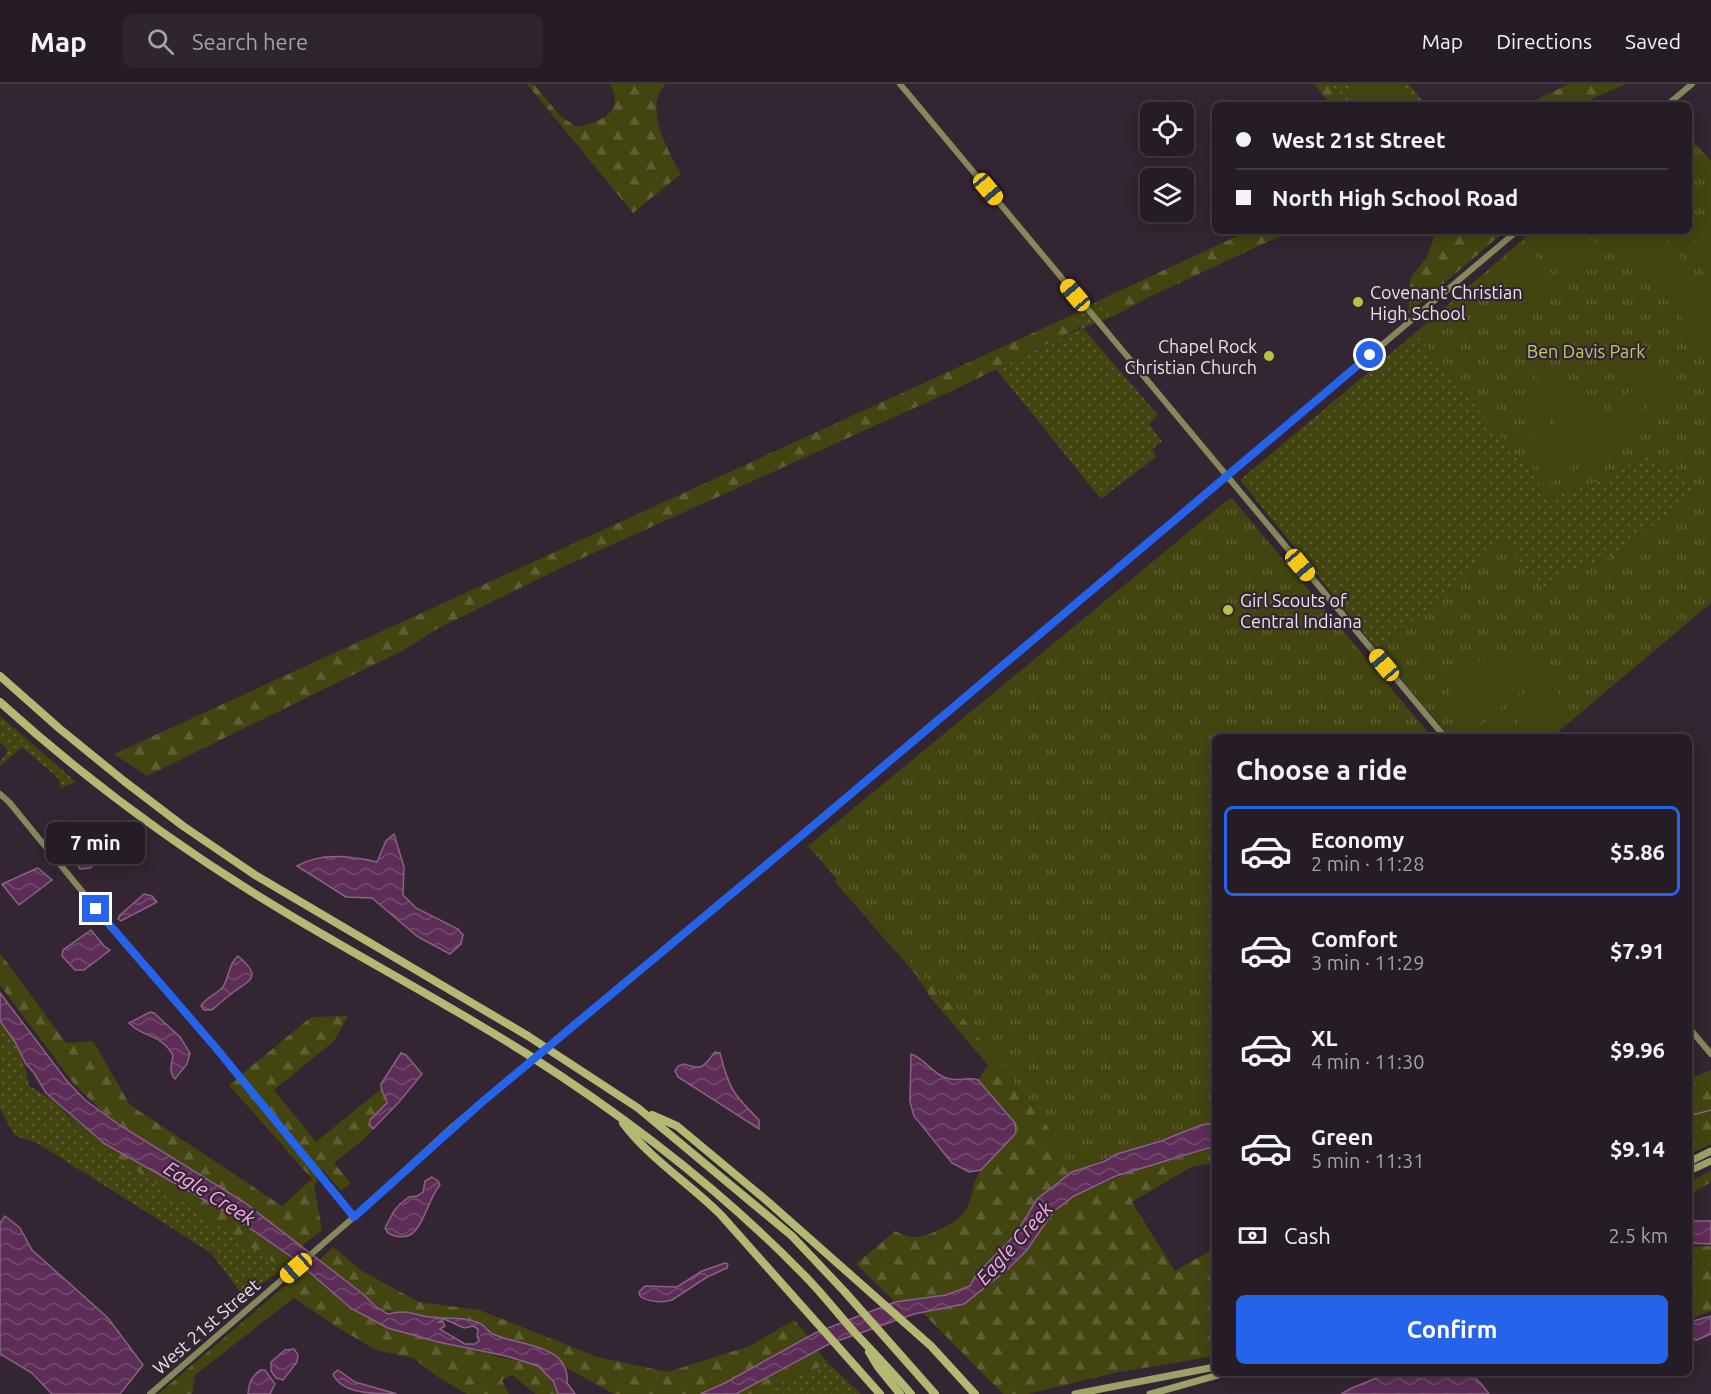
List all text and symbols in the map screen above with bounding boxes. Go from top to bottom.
search box [123,14,543,68]
icon: search [144,25,177,58]
text: Map [30,26,87,57]
text: Search here [192,29,308,54]
text: Map [1422,29,1463,53]
text: Directions [1496,29,1592,53]
text: Saved [1625,29,1681,53]
map controls [1140,102,1194,222]
button: locate [1140,102,1194,156]
text: West 21st Street [1272,127,1445,152]
button: layers [1140,168,1194,222]
car [970,169,1006,209]
text: North High School Road [1272,185,1518,210]
car [1057,275,1093,315]
place label: Covenant Christian High School [1370,282,1523,323]
marker: Covenant Christian High School [1351,295,1365,309]
place label: Chapel Rock Christian Church [1125,336,1257,377]
route start [1356,341,1383,368]
park label: Ben Davis Park [1527,341,1645,361]
marker: Chapel Rock Christian Church [1262,349,1276,363]
car [1282,545,1318,585]
place label: Girl Scouts of Central Indiana [1240,590,1362,631]
marker: Girl Scouts of Central Indiana [1221,603,1235,617]
car [1366,645,1402,685]
text: Choose a ride [1236,755,1408,785]
callout: 7 min [46,822,146,864]
icon: car [1239,824,1293,878]
text: Economy [1311,827,1404,852]
text: 7 min [70,831,121,854]
text: $5.86 [1610,839,1665,864]
text: 2 min · 11:28 [1311,852,1425,875]
route end [82,895,109,922]
icon: car [1239,923,1293,977]
text: Comfort [1311,926,1398,951]
text: $7.91 [1610,938,1665,963]
text: 3 min · 11:29 [1311,951,1425,974]
icon: car [1239,1022,1293,1076]
text: XL [1311,1025,1338,1050]
text: $9.96 [1610,1037,1665,1062]
text: 4 min · 11:30 [1311,1050,1425,1073]
icon: car [1239,1121,1293,1175]
text: Green [1311,1124,1373,1149]
text: $9.14 [1610,1136,1665,1161]
text: 5 min · 11:31 [1311,1149,1425,1172]
water label: Eagle Creek [160,1156,260,1230]
water label: Eagle Creek [971,1196,1058,1289]
icon: cash [1236,1219,1269,1252]
text: Cash [1284,1223,1331,1248]
text: 2.5 km [1609,1224,1668,1247]
car [277,1249,315,1287]
street label: West 21st Street [149,1274,263,1378]
button: Confirm [1236,1295,1668,1364]

